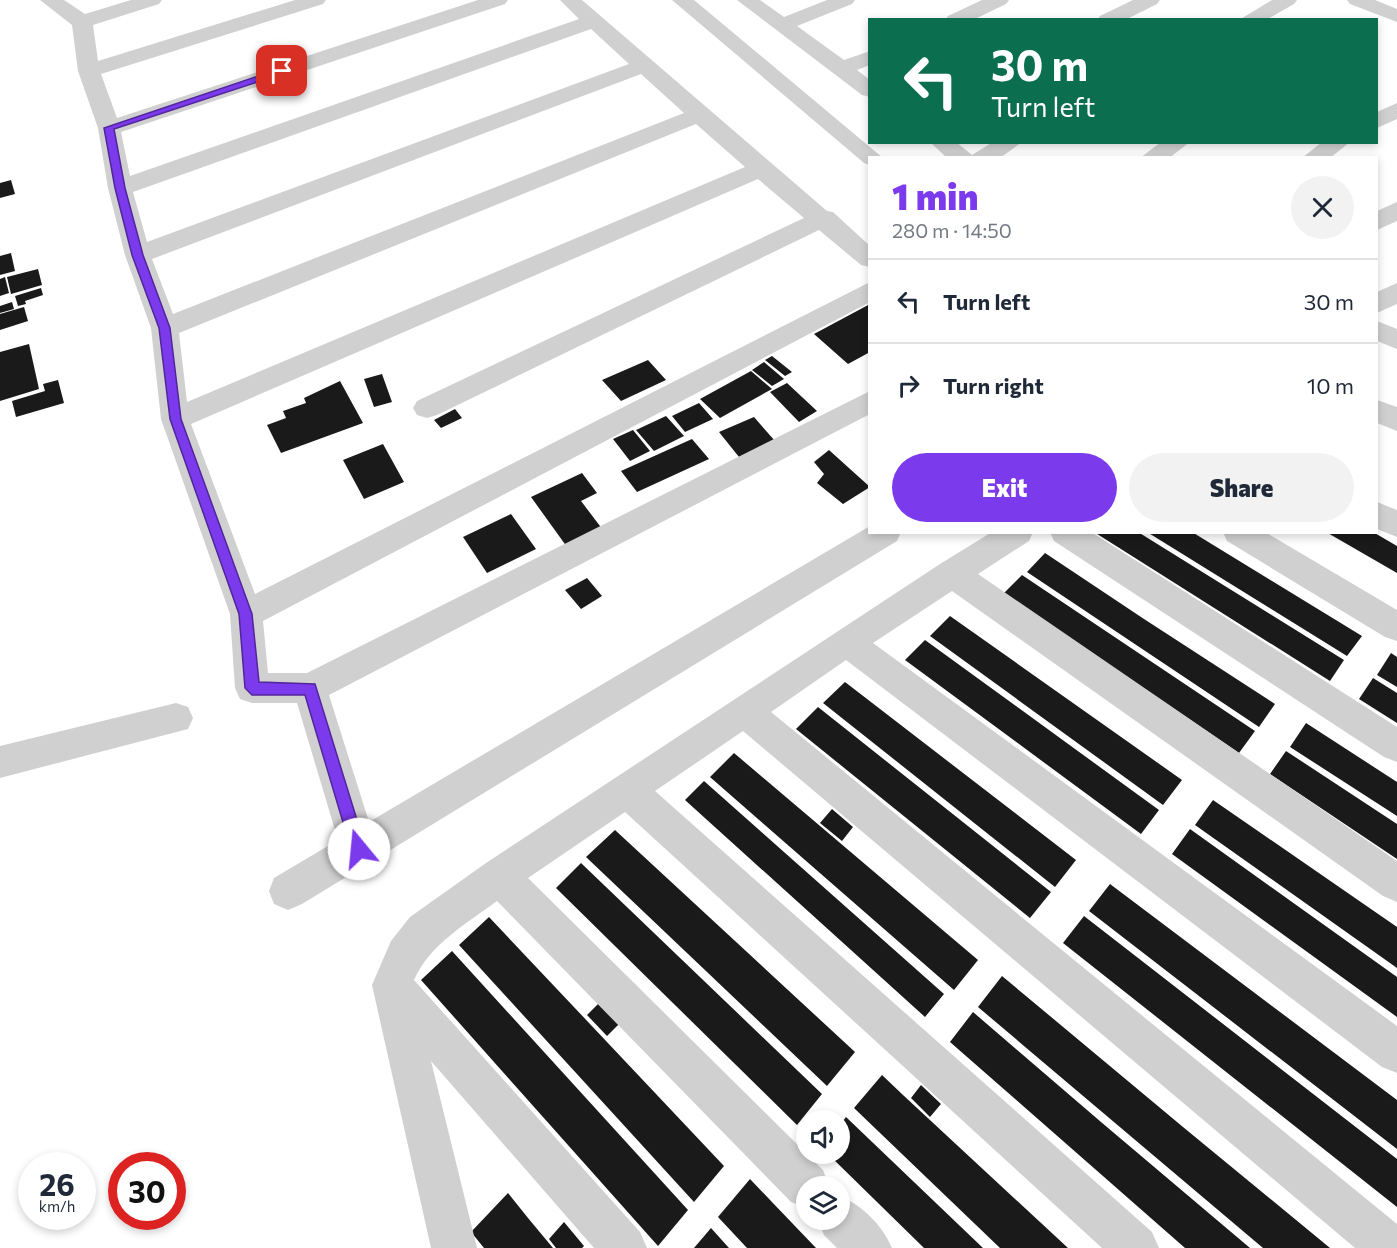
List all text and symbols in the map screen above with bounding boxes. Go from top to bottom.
text: 30 m [991,38,1088,90]
icon: left [892,42,970,120]
pin [256,45,307,96]
icon: arrive [265,54,298,87]
text: Turn left [991,90,1095,123]
text: 1 min [892,173,978,217]
button: close [1291,176,1354,239]
text: 280 m · 14:50 [892,218,1012,242]
icon: left [892,285,925,318]
text: Turn left [943,288,1030,315]
text: 30 m [1304,288,1354,315]
icon: right [892,369,925,402]
text: Turn right [943,372,1044,399]
text: 10 m [1307,372,1354,399]
button: Exit [892,453,1117,522]
button: Share [1129,453,1354,522]
position arrow [327,817,391,881]
map controls [796,1110,850,1230]
button: sound [796,1110,850,1164]
speed limit sign: 30 [108,1152,186,1230]
text: 26 [39,1165,75,1202]
button: layers [796,1176,850,1230]
text: km/h [39,1197,75,1215]

